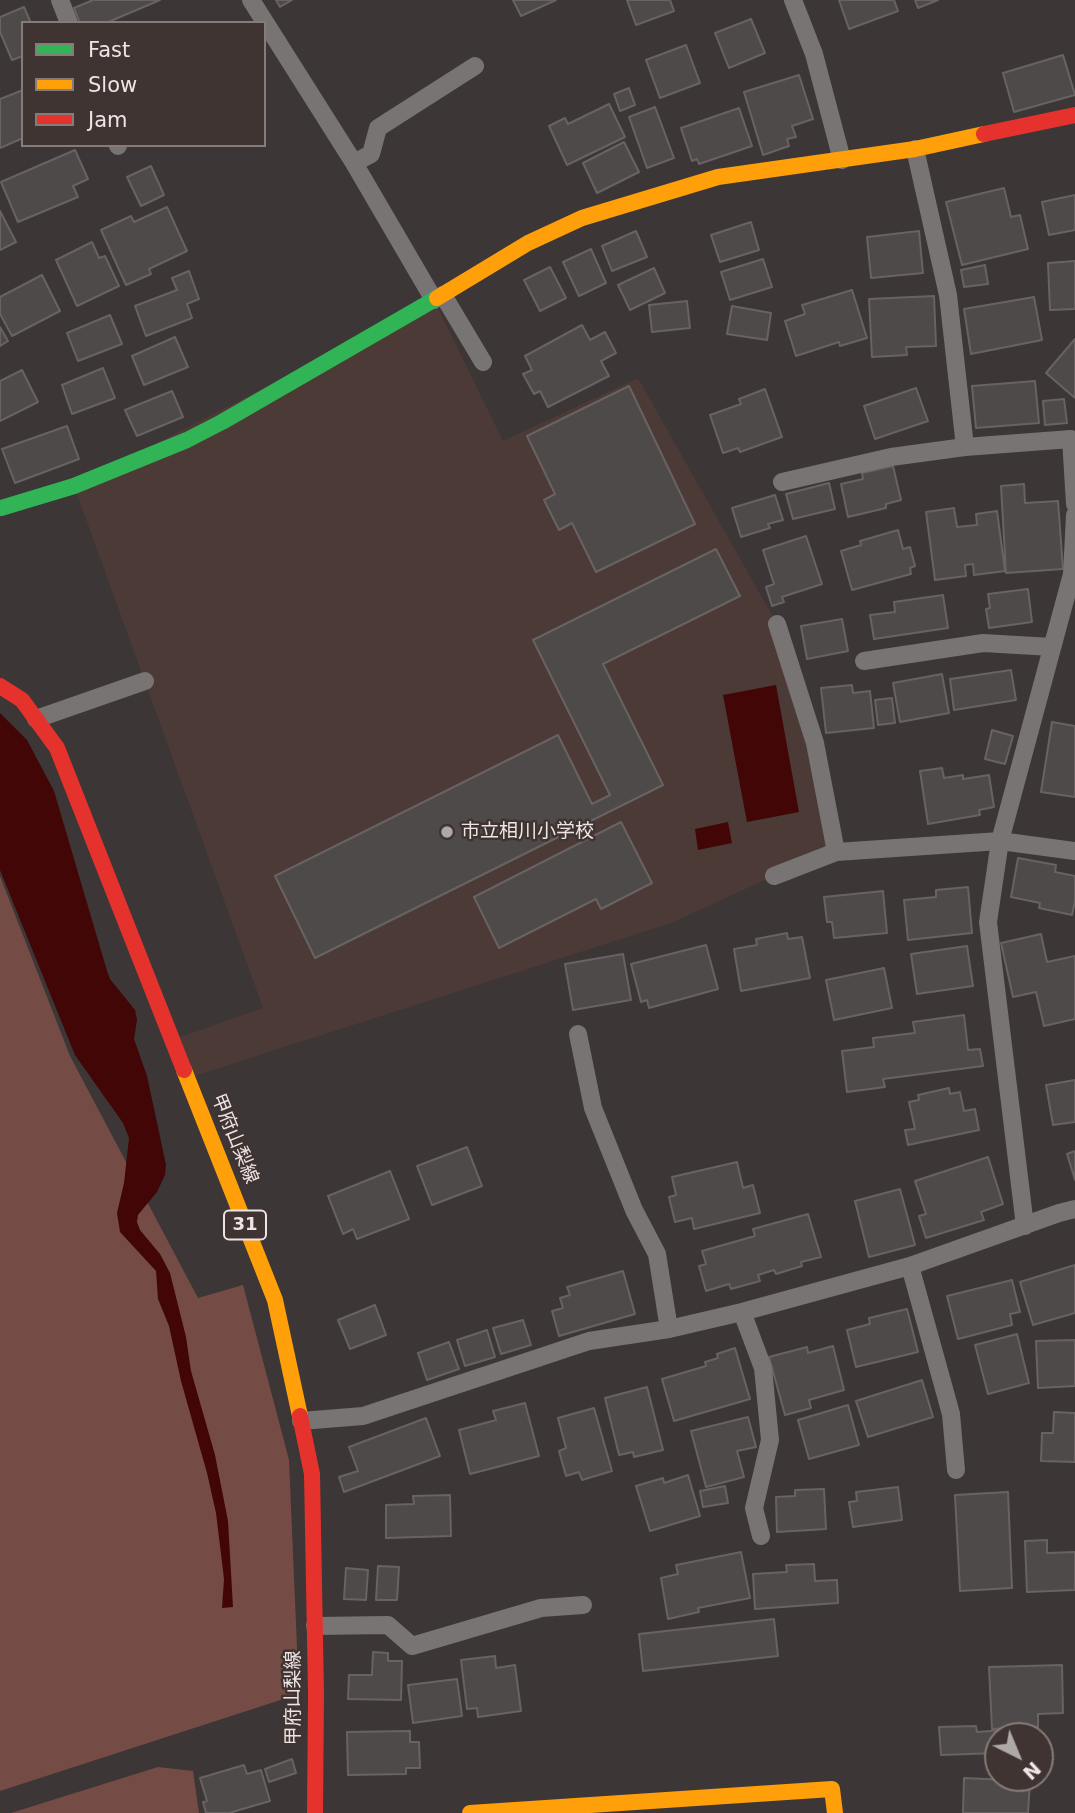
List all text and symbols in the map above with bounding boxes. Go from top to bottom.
legend [21,21,266,147]
text: Fast [88,38,130,62]
text: Slow [88,73,137,97]
text: Jam [88,108,128,132]
place label: 市立相川小学校 [461,821,594,843]
marker: 市立相川小学校 [439,824,455,840]
street label: 甲府山梨線 [206,1091,262,1187]
road number: 31 [224,1210,266,1240]
street label: 甲府山梨線 [283,1651,305,1745]
north arrow [984,1722,1054,1792]
text: N [1019,1757,1045,1784]

